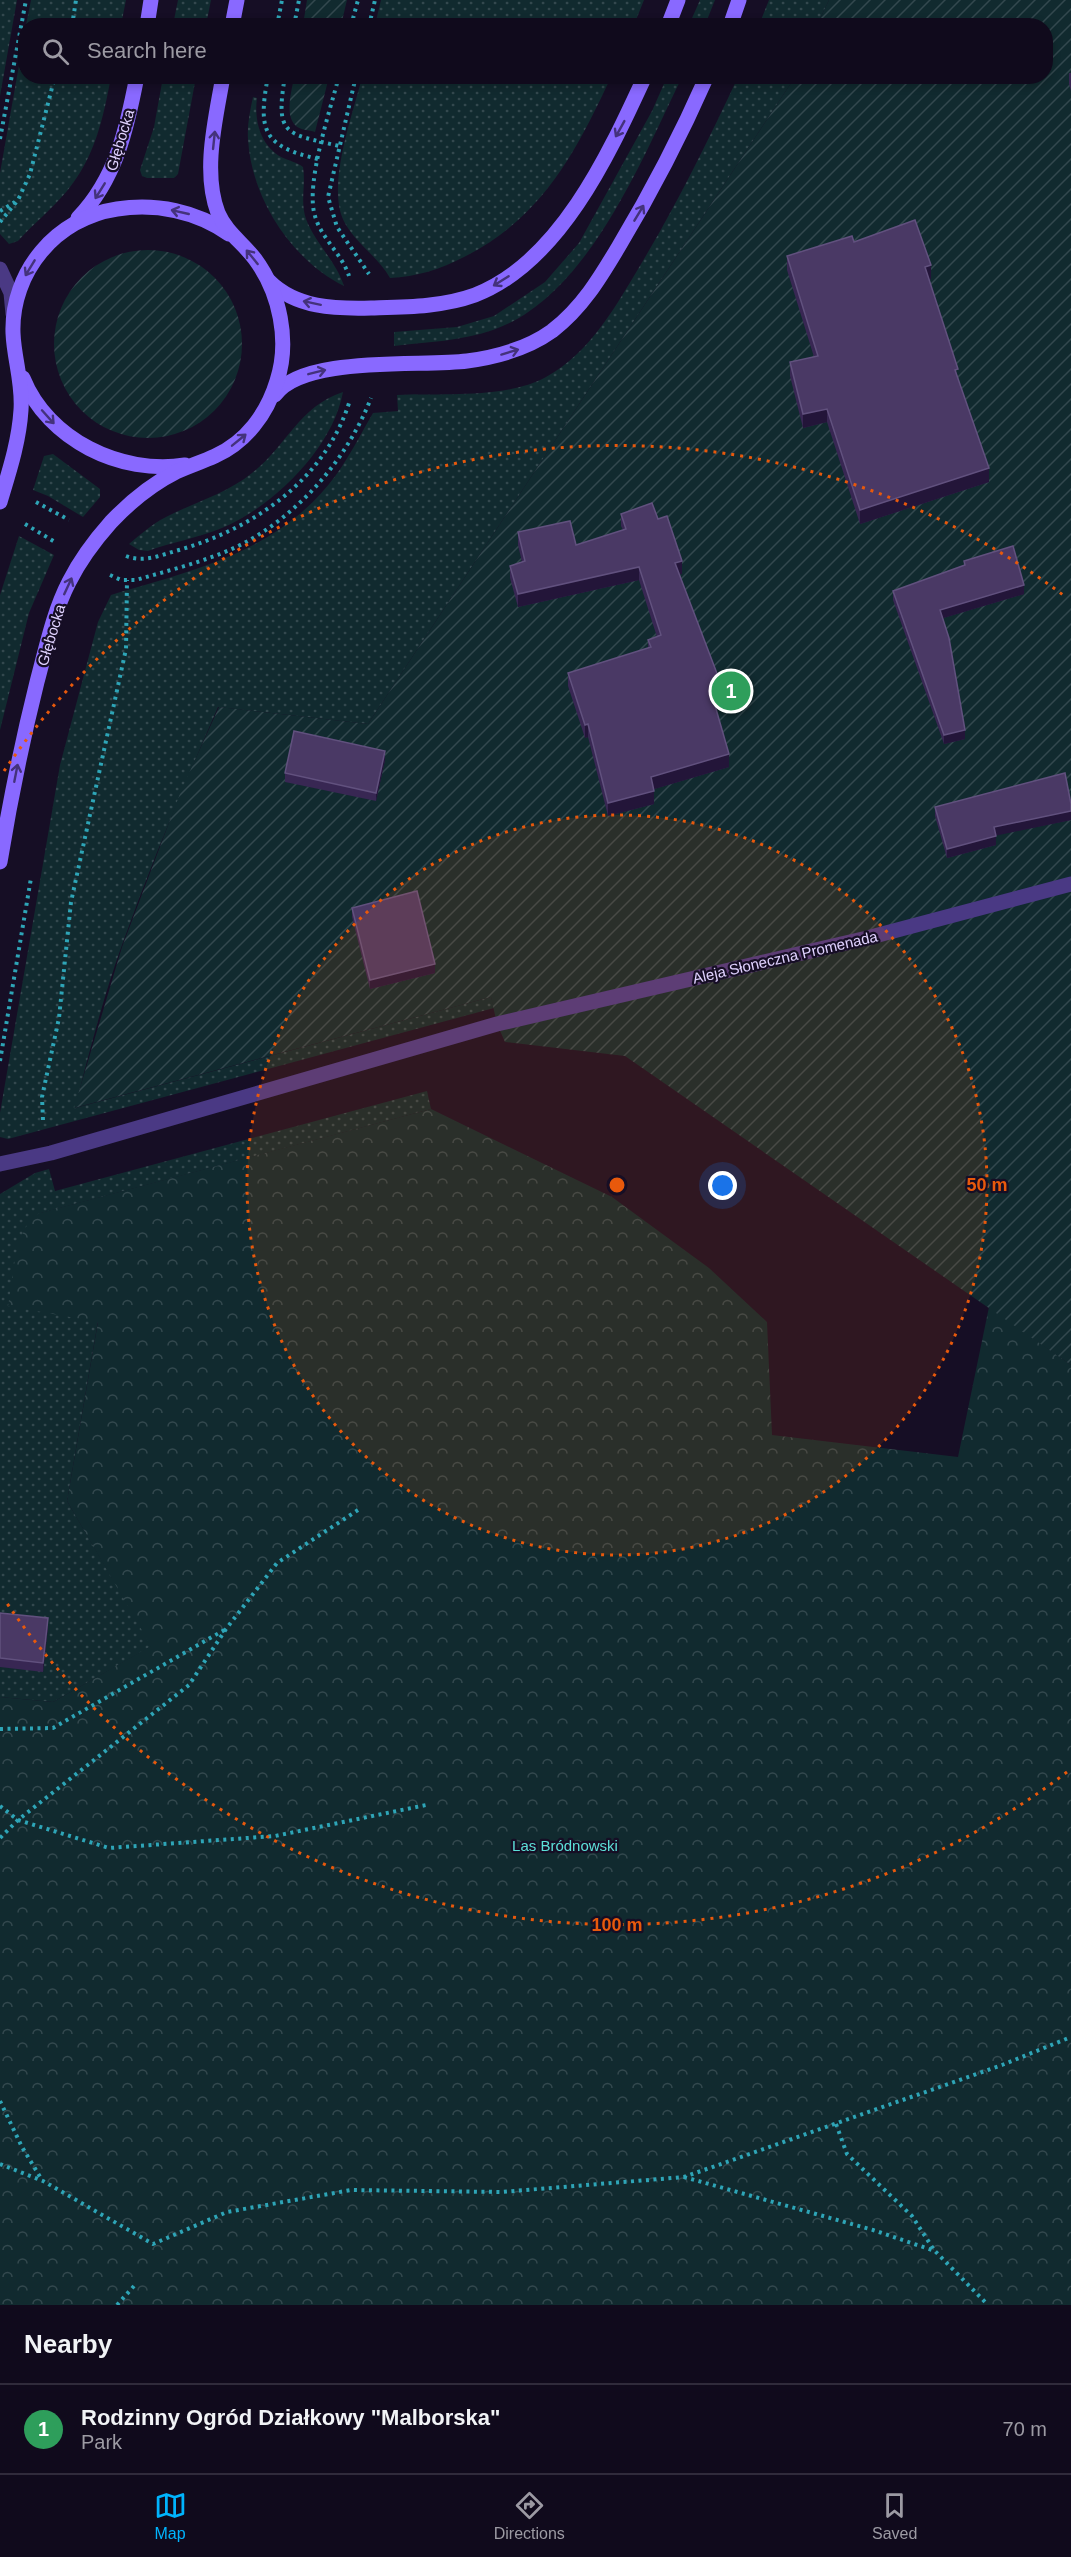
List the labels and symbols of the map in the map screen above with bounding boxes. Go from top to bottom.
street label: Głębocka [103,107,138,173]
one-way arrow [614,120,625,138]
one-way arrow [209,131,220,151]
one-way arrow [94,182,106,199]
one-way arrow [634,205,646,222]
one-way arrow [171,206,190,217]
one-way arrow [245,249,258,265]
one-way arrow [23,259,35,276]
one-way arrow [493,276,510,288]
one-way arrow [302,297,321,309]
one-way arrow [500,346,519,357]
one-way arrow [307,366,326,378]
one-way arrow [41,409,55,424]
one-way arrow [231,434,247,447]
one-way arrow [62,577,74,595]
street label: Głębocka [34,602,69,668]
pin: 1 [712,668,750,714]
one-way arrow [11,764,22,784]
street label: Aleja Słoneczna Promenada [691,927,880,987]
your location [708,1171,737,1200]
centre of rings [607,1175,627,1195]
text: 50 m [966,1175,1008,1195]
park label: Las Bródnowski [512,1837,618,1854]
text: 100 m [591,1915,643,1935]

